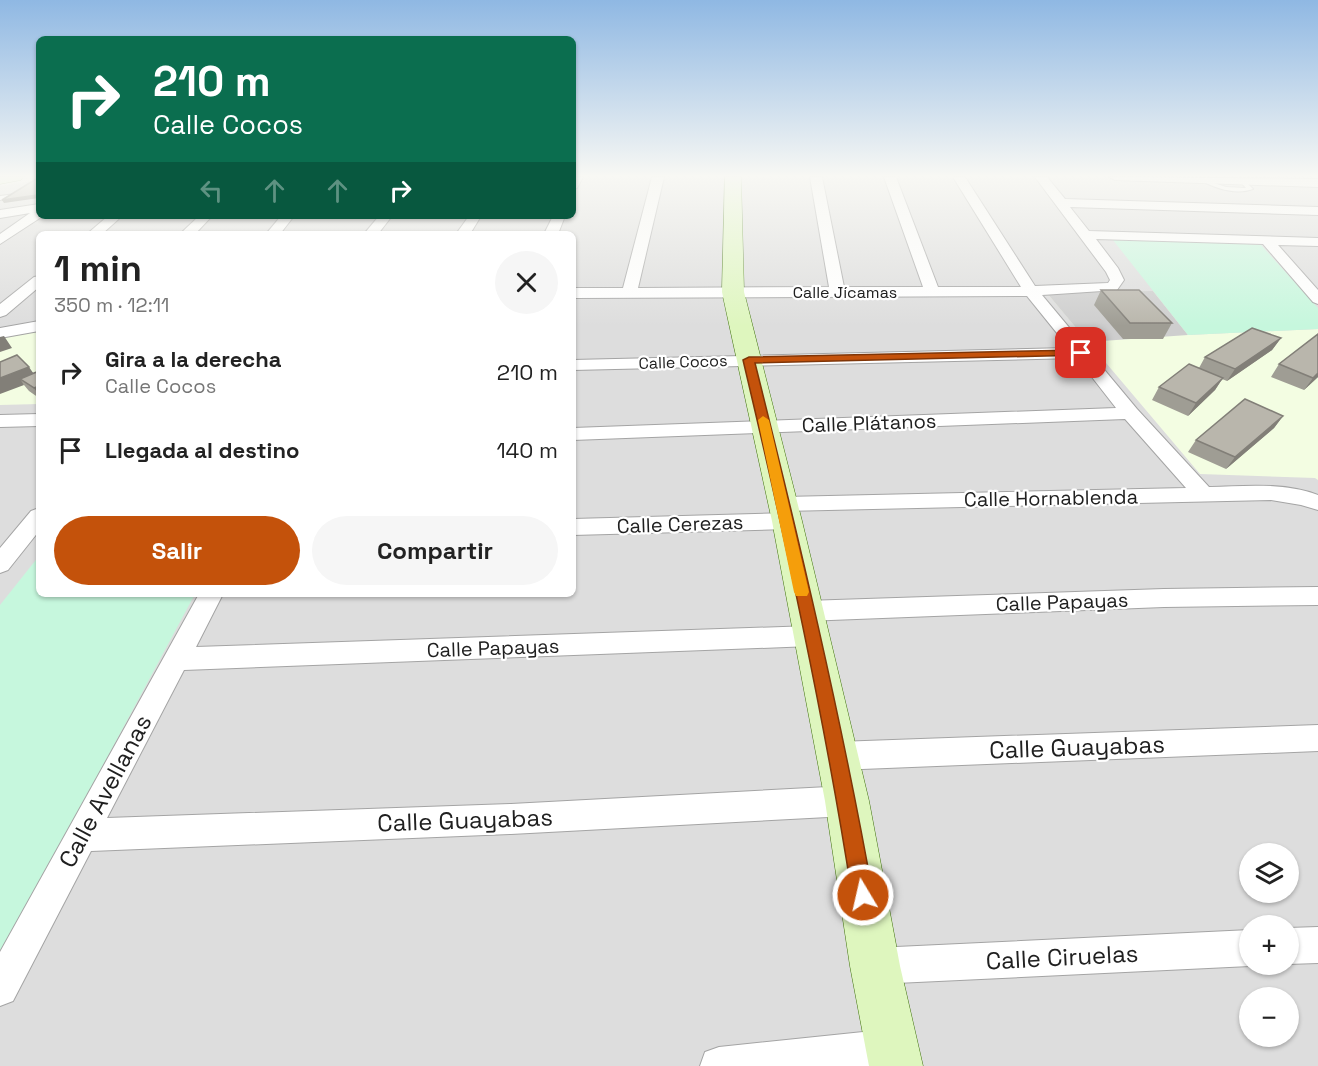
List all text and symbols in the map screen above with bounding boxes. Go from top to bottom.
text: 210 m [153,55,271,108]
icon: right [54,60,132,138]
text: Calle Cocos [153,107,303,142]
icon: left [195,174,228,207]
icon: ahead [258,174,291,207]
icon: ahead [321,174,354,207]
icon: right [384,174,417,207]
text: 1 min [54,246,142,292]
button: close [495,251,558,314]
street label: Calle Jícamas [793,282,897,303]
text: 350 m · 12:11 [54,292,169,318]
pin [1055,327,1106,378]
icon: arrive [1064,336,1097,369]
text: Gira a la derecha [105,345,282,373]
street label: Calle Cocos [638,350,728,374]
icon: right [54,356,87,389]
text: 210 m [497,358,558,386]
text: Calle Cocos [105,373,216,399]
street label: Calle Plátanos [801,408,937,438]
icon: arrive [54,434,87,467]
text: Llegada al destino [105,436,299,464]
text: 140 m [496,436,558,464]
street label: Calle Hornablenda [964,483,1138,513]
street label: Calle Cerezas [616,509,744,539]
button: Salir [54,516,300,585]
button: Compartir [312,516,558,585]
street label: Calle Papayas [995,587,1129,617]
street label: Calle Papayas [426,633,560,663]
street label: Calle Avellanas [52,709,158,873]
street label: Calle Guayabas [989,728,1165,766]
street label: Calle Guayabas [377,801,553,839]
map controls [1239,843,1299,1047]
button: layers [1239,843,1299,903]
position arrow [831,863,895,927]
button: + [1239,915,1299,975]
street label: Calle Ciruelas [985,938,1139,976]
button: − [1239,987,1299,1047]

